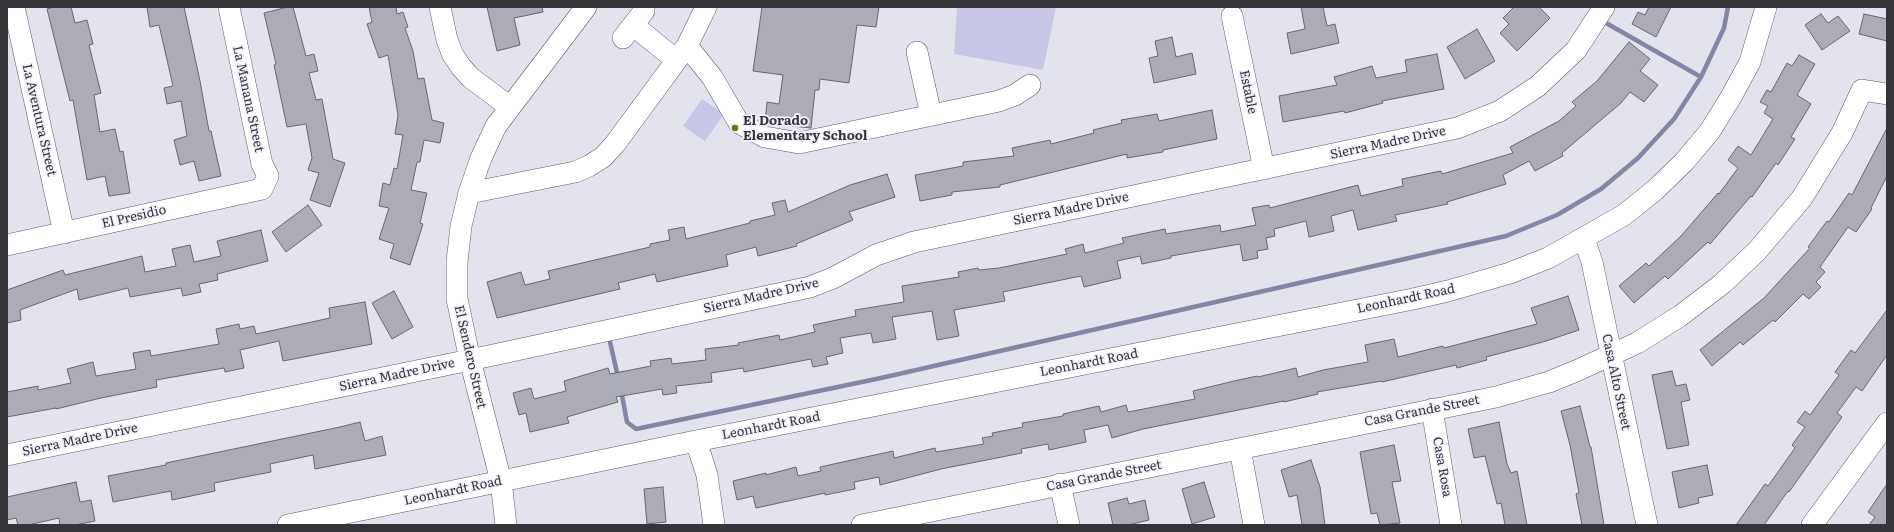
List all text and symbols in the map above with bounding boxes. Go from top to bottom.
street label: La Manana Street [229,44,267,154]
street label: La Aventura Street [18,62,60,178]
street label: Estable [1236,69,1260,115]
place label: El Dorado Elementary School [743,113,868,144]
marker: El Dorado Elementary School [730,123,740,133]
street label: Sierra Madre Drive [1329,123,1447,163]
street label: Sierra Madre Drive [1012,189,1130,229]
street label: El Presidio [100,202,168,232]
street label: Sierra Madre Drive [702,275,820,317]
street label: Leonhardt Road [1356,281,1456,317]
street label: El Sendero Street [450,304,490,410]
street label: Casa Alto Street [1598,333,1634,431]
street label: Leonhardt Road [1039,346,1139,380]
street label: Sierra Madre Drive [338,355,456,395]
street label: Casa Grande Street [1363,392,1481,430]
street label: Leonhardt Road [721,409,821,443]
street label: Sierra Madre Drive [21,420,139,460]
street label: Casa Rosa [1429,436,1455,498]
street label: Casa Grande Street [1045,457,1163,495]
street label: Leonhardt Road [403,473,503,509]

